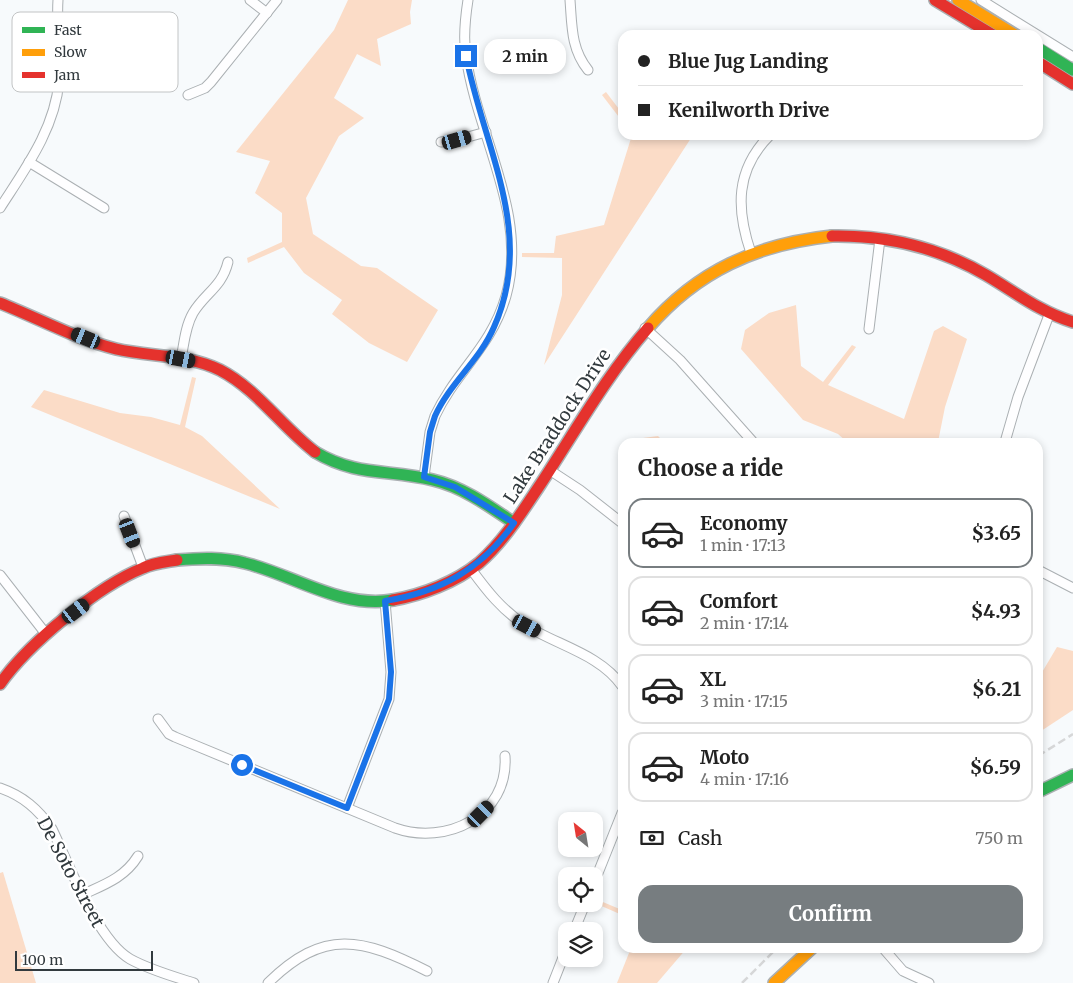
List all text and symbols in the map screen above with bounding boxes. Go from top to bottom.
legend [12,12,178,92]
text: Fast [54,21,82,39]
callout: 2 min [484,38,566,74]
text: Slow [54,43,87,61]
route end [455,45,477,67]
text: 2 min [502,46,548,66]
text: Blue Jug Landing [668,49,828,73]
text: Jam [53,66,80,84]
text: Kenilworth Drive [668,98,829,122]
car [440,129,473,151]
car [69,325,102,351]
street label: Lake Braddock Drive [498,344,616,508]
car [164,349,197,369]
text: Choose a ride [638,454,783,482]
icon: car [640,511,685,556]
text: Economy [700,511,788,535]
car [117,516,142,550]
text: $3.65 [972,521,1021,545]
text: 1 min · 17:13 [700,535,786,555]
icon: car [640,589,685,634]
text: Comfort [700,589,778,613]
car [59,596,92,626]
text: $4.93 [971,599,1021,623]
car [510,612,543,640]
text: 2 min · 17:14 [700,613,789,633]
icon: car [640,667,685,712]
text: XL [700,667,726,691]
text: $6.21 [972,677,1021,701]
text: 3 min · 17:15 [700,691,788,711]
icon: car [640,745,685,790]
text: Moto [700,745,749,769]
route start [231,754,253,776]
text: $6.59 [970,755,1021,779]
text: 4 min · 17:16 [700,769,789,789]
car [465,798,496,830]
north arrow [558,812,602,858]
map controls [558,812,603,967]
street label: De Soto Street [32,813,110,931]
icon: cash [638,824,666,852]
text: Cash [678,826,722,850]
text: 750 m [975,828,1023,848]
button: locate [558,867,603,912]
button: Confirm [638,885,1023,943]
button: layers [558,922,603,967]
scale bar [15,948,152,971]
text: 100 m [22,951,63,969]

